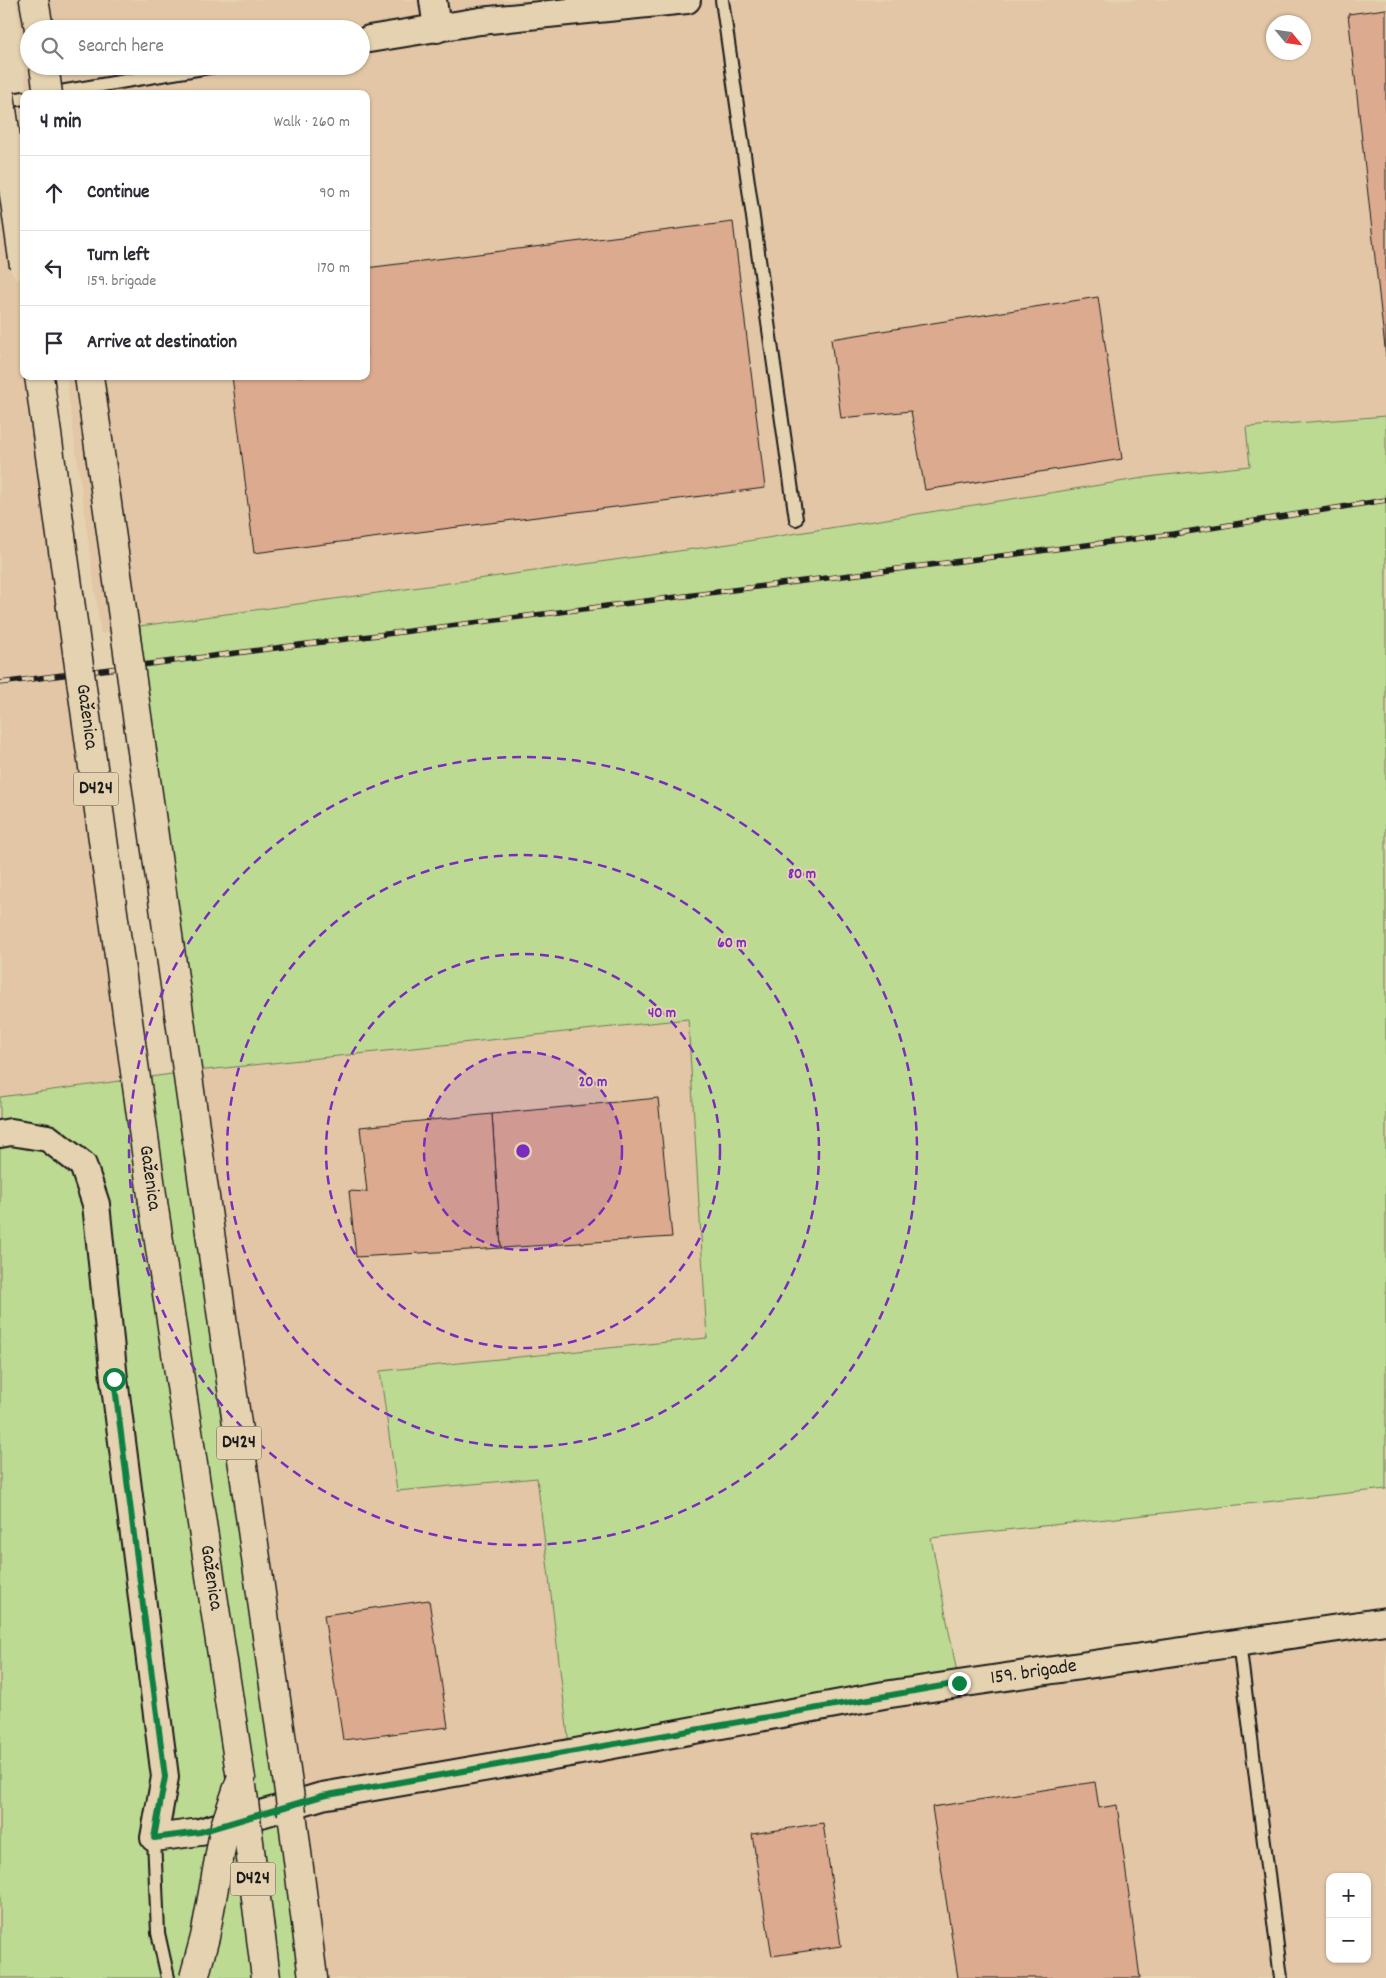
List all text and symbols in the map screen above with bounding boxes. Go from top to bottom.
north arrow [1266,15,1311,60]
search box [20,20,370,75]
icon: search [38,34,66,62]
text: Search here [78,34,164,61]
text: 4 min [40,108,82,138]
text: Walk · 260 m [274,111,350,134]
icon: ahead [40,179,68,207]
text: Continue [87,180,149,207]
text: 90 m [319,182,350,205]
text: Turn left [87,243,150,270]
icon: left [40,254,68,282]
text: 170 m [317,257,350,280]
text: 159. brigade [87,270,156,293]
icon: arrive [40,329,68,357]
text: Arrive at destination [87,330,237,357]
street label: Gaženica [68,682,104,752]
road number: D424 [74,772,118,806]
text: 80 m [788,864,816,886]
text: 60 m [717,933,747,955]
text: 40 m [648,1003,676,1025]
text: 20 m [579,1072,607,1094]
centre of rings [514,1142,532,1160]
street label: Gaženica [131,1144,168,1213]
route start [103,1368,126,1391]
road number: D424 [216,1426,262,1460]
street label: Gaženica [192,1543,229,1613]
street label: 159. brigade [989,1653,1079,1693]
route end [948,1672,971,1695]
road number: D424 [230,1862,276,1896]
map controls [1326,1873,1371,1963]
button: + [1326,1873,1371,1918]
button: − [1326,1918,1371,1963]

